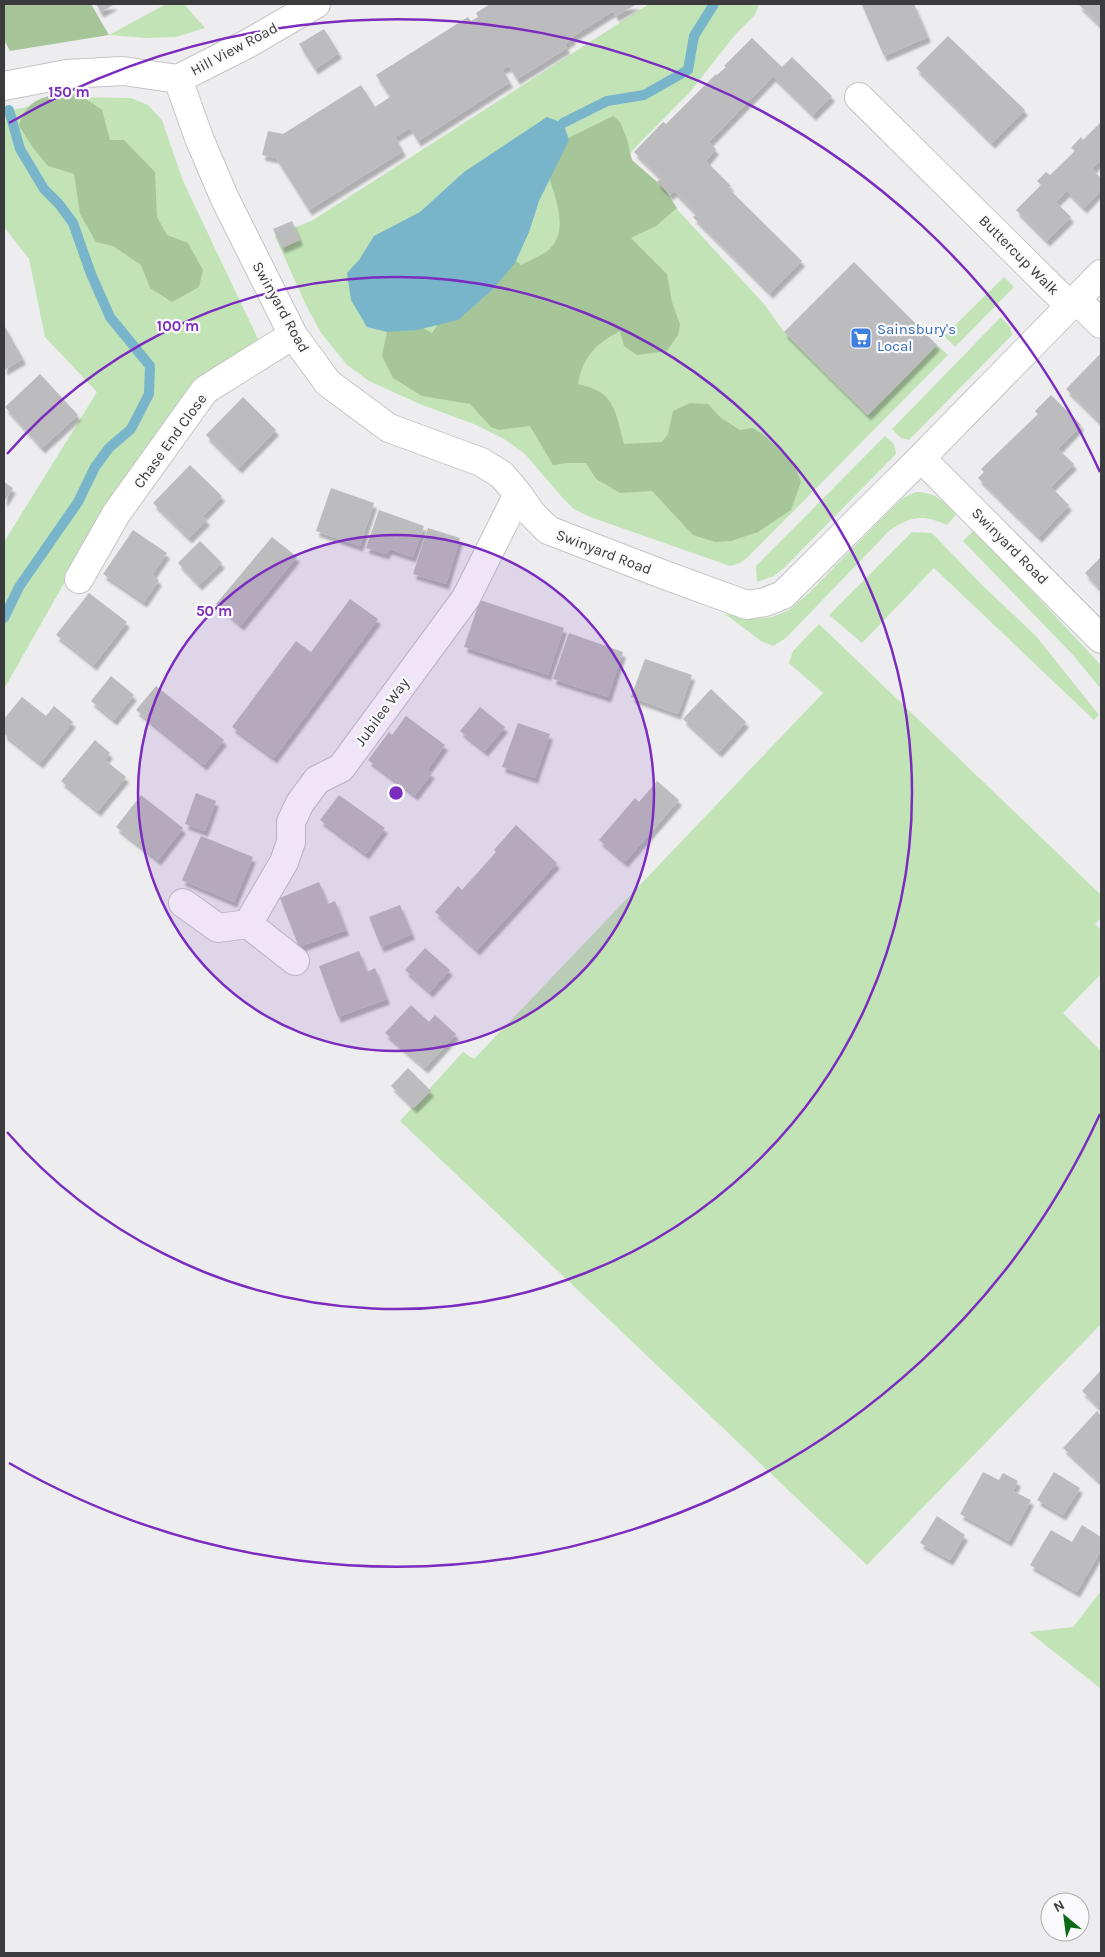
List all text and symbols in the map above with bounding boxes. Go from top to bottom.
street label: Hill View Road [187,19,281,79]
text: 150 m [48,83,90,101]
street label: Buttercup Walk [975,211,1063,299]
street label: Swinyard Road [249,258,313,356]
text: 100 m [157,317,199,335]
place label: Sainsbury's Local [877,320,956,355]
supermarket icon: Sainsbury's Local [849,326,873,350]
street label: Chase End Close [130,390,210,492]
street label: Swinyard Road [968,504,1052,588]
street label: Swinyard Road [554,525,654,579]
text: 50 m [196,602,232,620]
street label: Jubilee Way [351,674,413,750]
centre of rings [387,784,405,802]
north arrow [1040,1892,1090,1942]
text: N [1050,1896,1067,1916]

